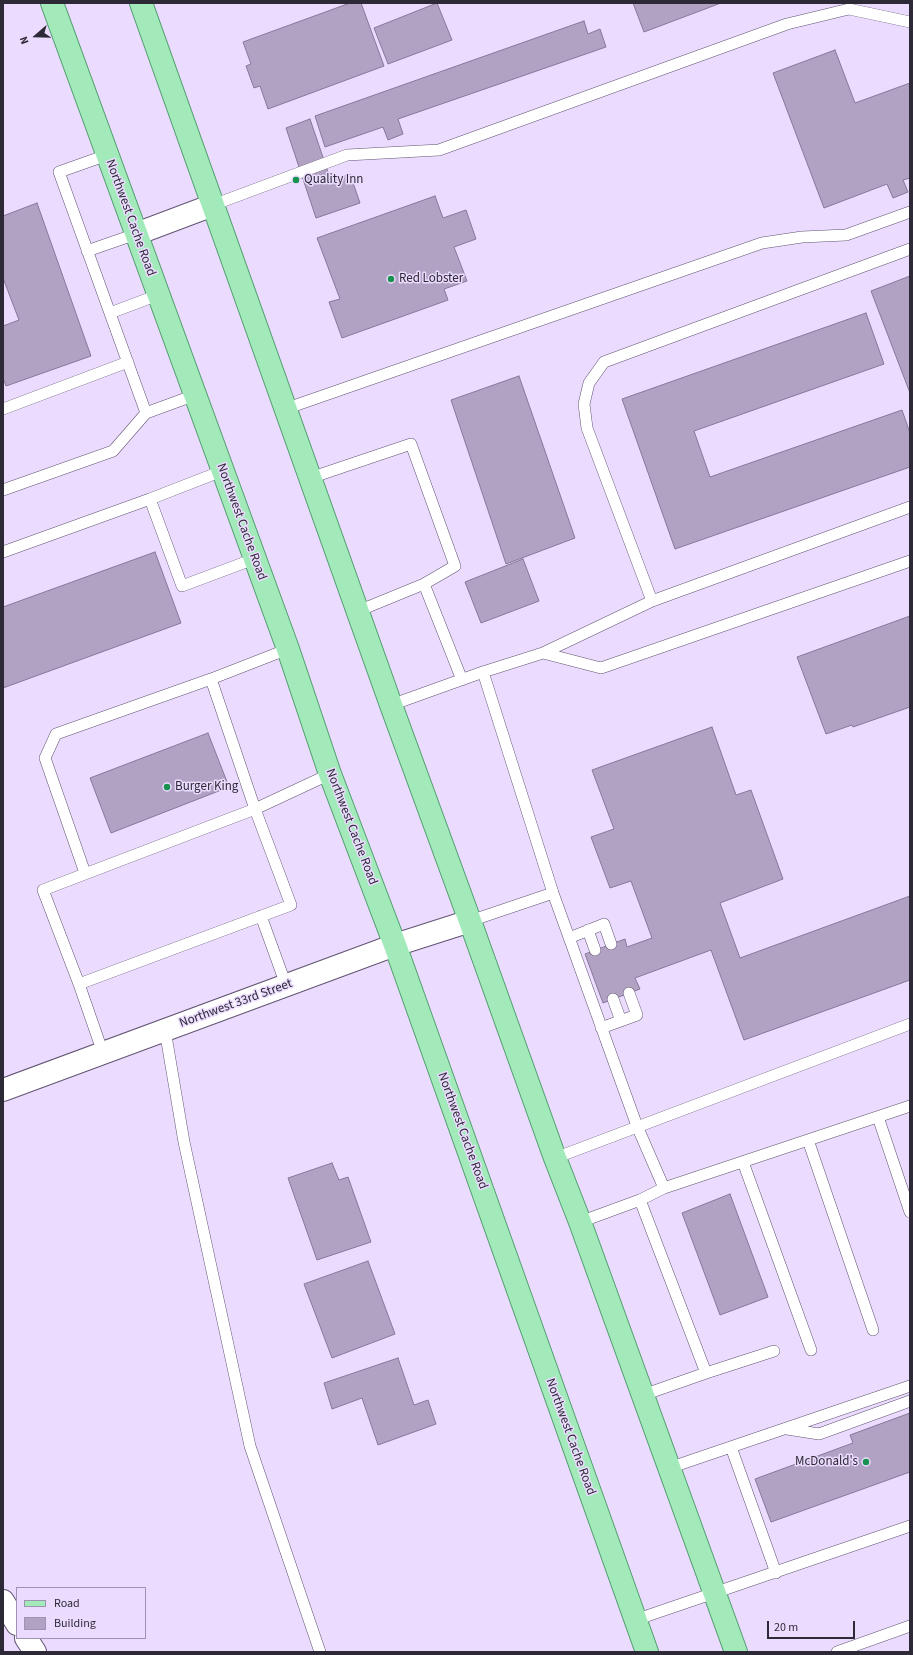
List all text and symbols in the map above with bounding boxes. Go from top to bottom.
north arrow [16,16,56,56]
text: N [16,34,33,46]
street label: Northwest Cache Road [102,157,158,279]
place label: Quality Inn [304,172,363,188]
marker: Quality Inn [291,175,301,185]
place label: Red Lobster [399,271,463,287]
marker: Red Lobster [386,274,396,284]
street label: Northwest Cache Road [213,461,269,583]
street label: Northwest Cache Road [322,767,380,887]
place label: Burger King [175,779,238,795]
marker: Burger King [162,782,172,792]
street label: Northwest 33rd Street [177,976,295,1032]
street label: Northwest Cache Road [434,1070,490,1192]
street label: Northwest Cache Road [542,1376,598,1498]
place label: McDonald's [795,1454,858,1470]
marker: McDonald's [861,1457,871,1467]
legend [16,1587,146,1639]
text: Road [54,1595,80,1612]
scale bar [769,1613,857,1639]
text: Building [54,1615,96,1632]
text: 20 m [774,1619,798,1636]

